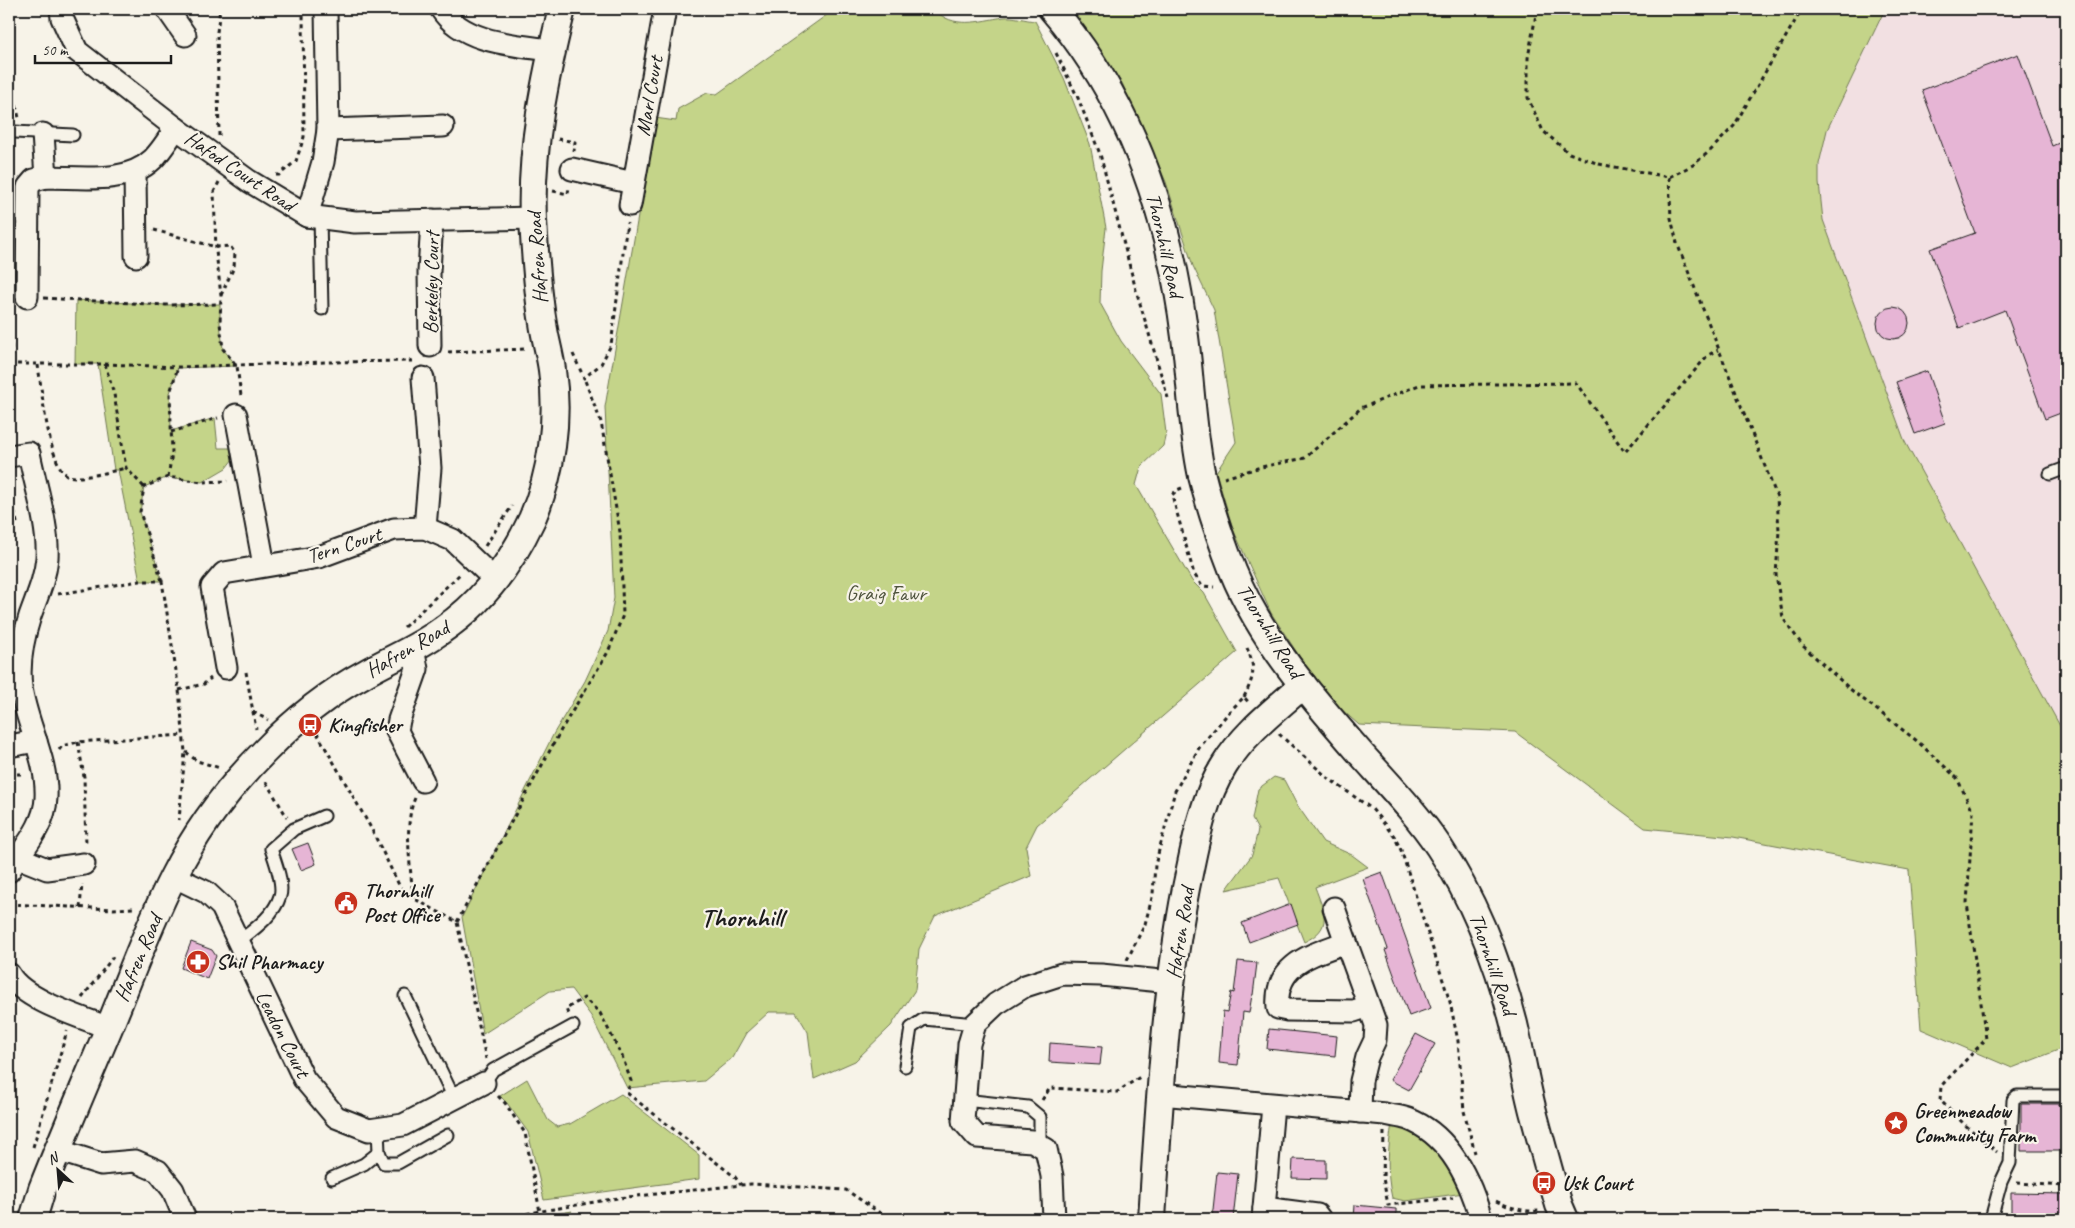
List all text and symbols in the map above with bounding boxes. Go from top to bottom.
scale bar [35,32,171,64]
text: 50 m [42,41,69,60]
street label: Marl Court [629,52,669,138]
street label: Hafod Court Road [180,125,303,219]
street label: Thornhill Road [1140,190,1190,303]
street label: Hafren Road [521,208,553,305]
street label: Berkeley Court [417,229,445,334]
street label: Tern Court [304,520,386,569]
street label: Thornhill Road [1231,579,1311,686]
park label: Graig Fawr [846,580,928,606]
street label: Hafren Road [361,613,457,683]
bus stop icon: Kingfisher [297,712,323,738]
place label: Kingfisher [328,712,404,738]
place label: Thornhill Post Office [364,878,442,928]
street label: Hafren Road [1160,882,1201,980]
public building icon: Thornhill Post Office [333,890,359,916]
district label: Thornhill [701,901,788,934]
street label: Hafren Road [108,907,169,1005]
street label: Thornhill Road [1463,910,1524,1022]
pharmacy icon: Shil Pharmacy [185,949,211,975]
place label: Shil Pharmacy [216,949,324,975]
street label: Leadon Court [250,986,317,1084]
place label: Greenmeadow Community Farm [1914,1098,2037,1149]
place icon: Greenmeadow Community Farm [1883,1110,1909,1136]
north arrow [32,1146,82,1196]
text: N [45,1148,62,1168]
bus stop icon: Usk Court [1531,1170,1557,1196]
place label: Usk Court [1562,1170,1635,1196]

